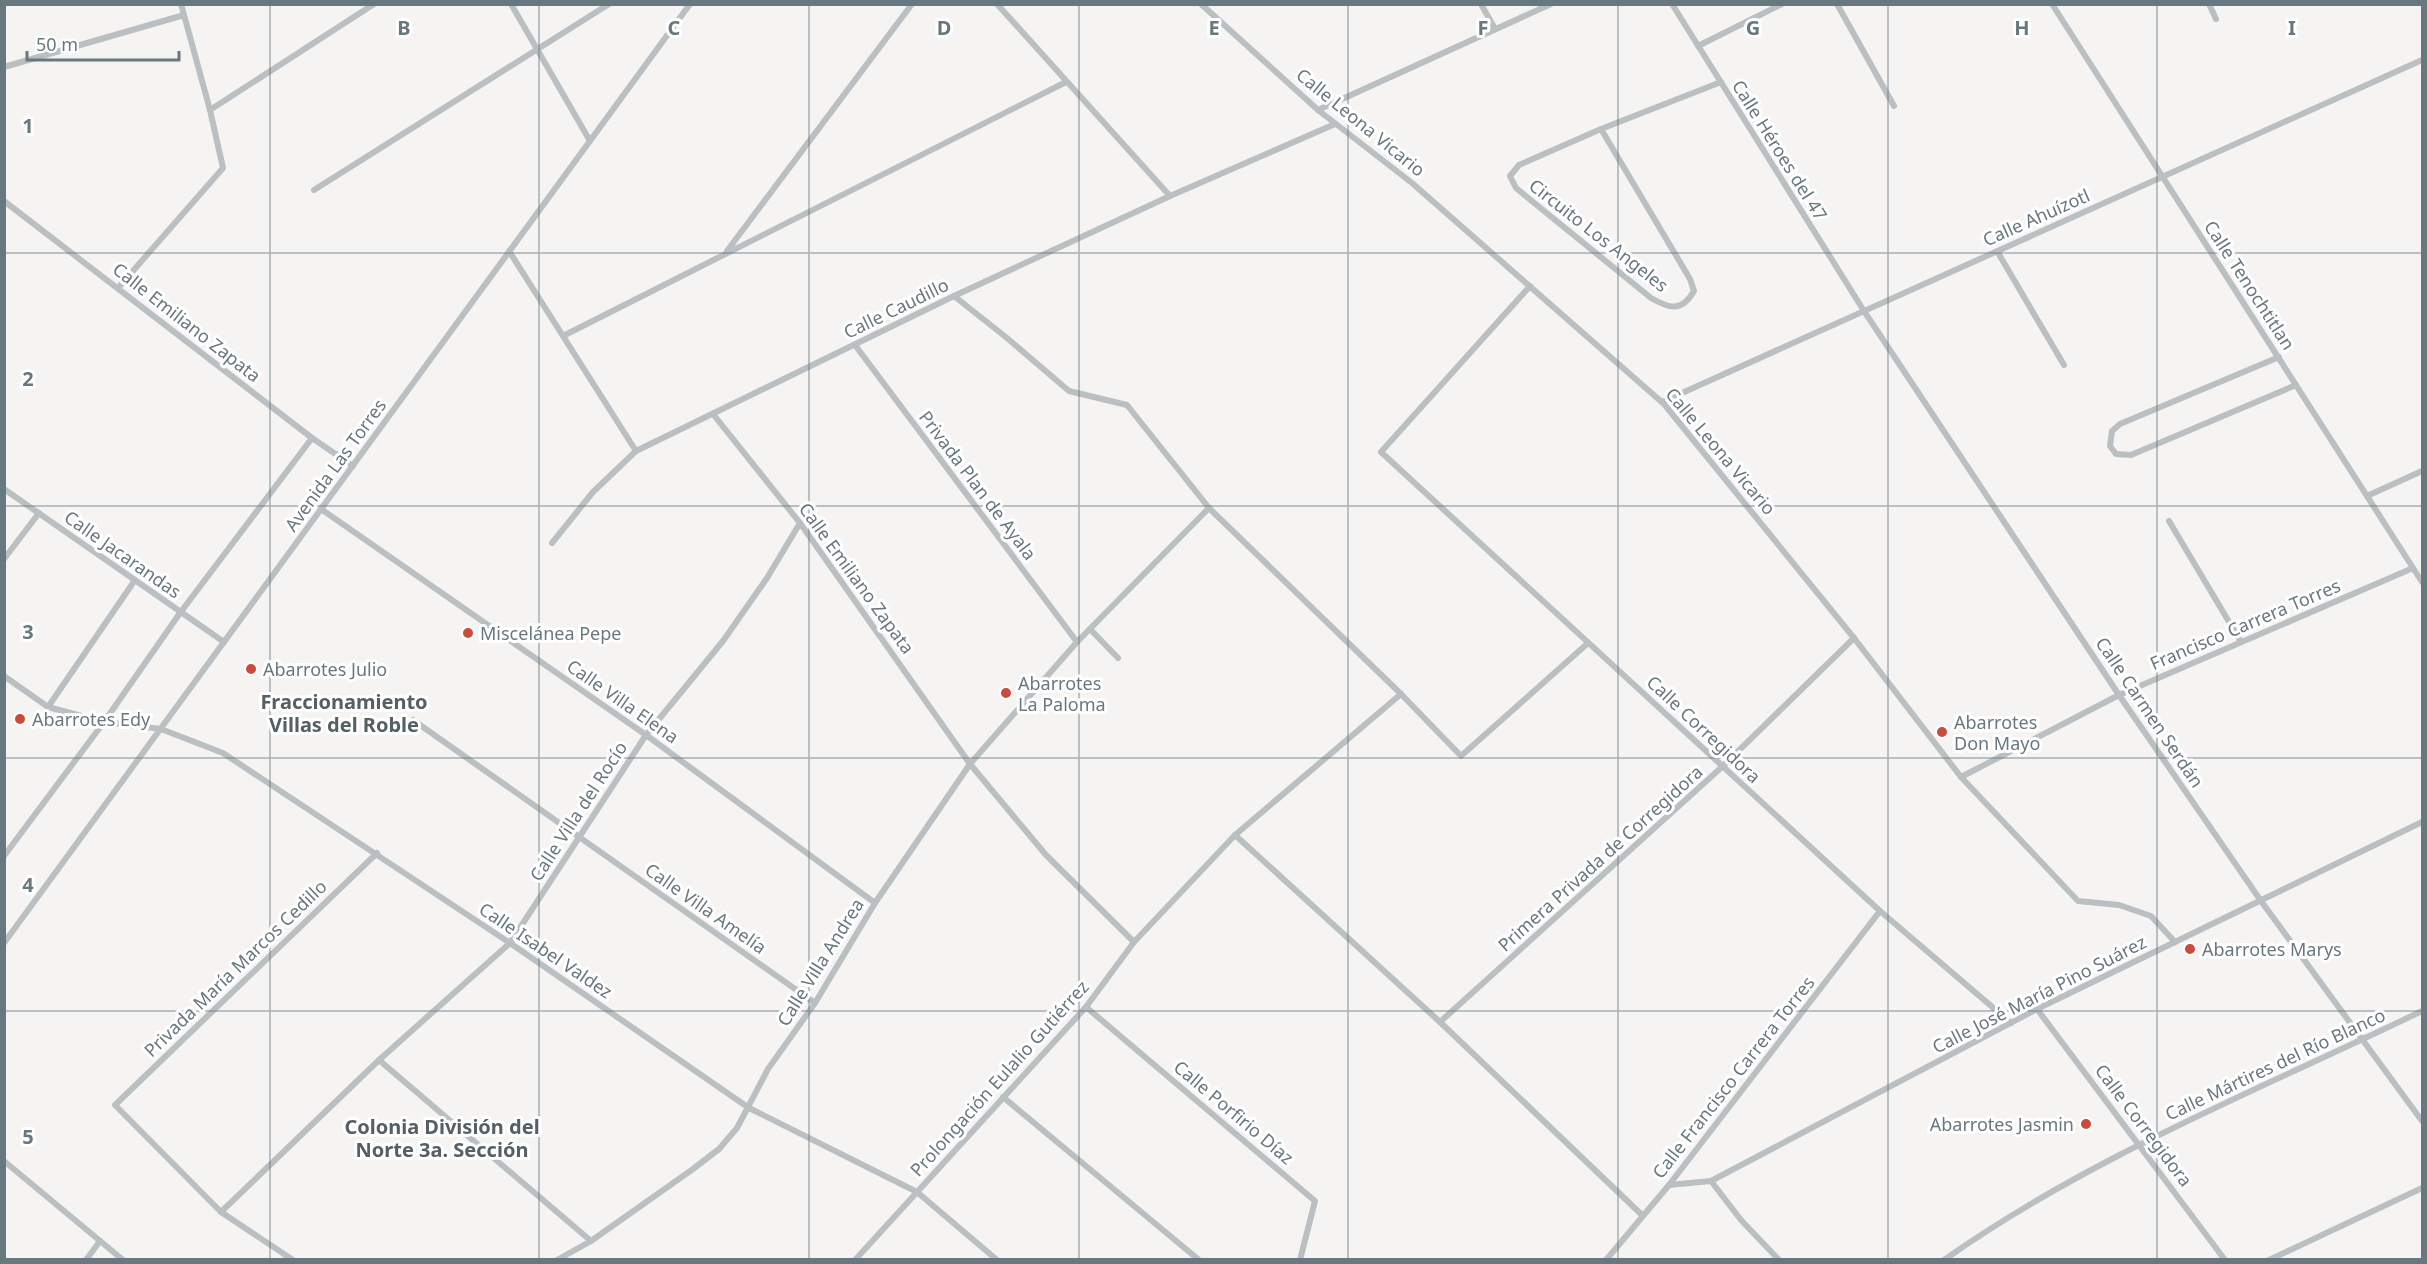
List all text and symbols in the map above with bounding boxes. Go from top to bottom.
text: B [397,14,411,41]
text: C [668,14,681,41]
text: D [937,14,951,41]
text: E [1208,14,1220,41]
text: F [1478,14,1488,41]
text: G [1746,14,1760,41]
text: H [2014,14,2030,41]
text: I [2288,14,2296,41]
scale bar [27,24,178,62]
text: 50 m [36,32,78,56]
street label: Calle Leona Vicario [1292,63,1430,181]
street label: Calle Héroes del 47 [1727,75,1833,225]
text: 1 [22,112,34,139]
street label: Circuito Los Angeles [1524,173,1674,297]
street label: Calle Ahuízotl [1979,183,2093,251]
street label: Calle Tenochtitlan [2199,216,2301,354]
street label: Calle Emiliano Zapata [108,257,266,387]
street label: Calle Caudillo [839,272,953,344]
text: 2 [22,365,34,392]
street label: Calle Leona Vicario [1661,382,1781,520]
street label: Avenida Las Torres [279,394,391,536]
street label: Privada Plan de Ayala [914,406,1042,564]
street label: Calle Emiliano Zapata [794,498,920,658]
street label: Calle Jacarandas [60,505,186,603]
street label: Francisco Carrera Torres [2146,573,2344,675]
text: 3 [22,618,34,645]
place label: Miscelánea Pepe [480,621,621,645]
marker: Miscelánea Pepe [461,626,475,640]
street label: Calle Carmen Serdán [2091,632,2209,792]
street label: Calle Villa Elena [562,654,684,748]
place label: Abarrotes Julio [263,657,387,681]
marker: Abarrotes Julio [244,662,258,676]
street label: Calle Corregidora [1642,670,1766,788]
place label: Abarrotes La Paloma [1018,671,1106,716]
marker: Abarrotes La Paloma [999,686,1013,700]
district label: Fraccionamiento Villas del Roble [260,688,428,738]
place label: Abarrotes Edy [32,707,151,731]
place label: Abarrotes Don Mayo [1954,710,2040,755]
marker: Abarrotes Edy [13,712,27,726]
marker: Abarrotes Don Mayo [1935,725,1949,739]
street label: Calle Villa del Rocío [524,737,632,885]
street label: Primera Privada de Corregidora [1493,760,1707,956]
street label: Calle Villa Amelía [641,857,771,959]
text: 4 [22,871,34,898]
street label: Privada María Marcos Cedillo [139,874,331,1062]
street label: Calle Villa Andrea [771,894,869,1030]
street label: Calle Isabel Valdez [475,897,617,1003]
street label: Calle José María Pino Suárez [1928,930,2150,1058]
place label: Abarrotes Marys [2202,937,2342,961]
marker: Abarrotes Marys [2183,942,2197,956]
street label: Calle Francisco Carrera Torres [1647,971,1819,1183]
street label: Prolongación Eulalio Gutiérrez [904,975,1094,1181]
street label: Calle Mártires del Río Blanco [2161,1002,2389,1126]
street label: Calle Porfirio Díaz [1169,1055,1299,1169]
street label: Calle Corregidora [2090,1059,2198,1191]
place label: Abarrotes Jasmin [1930,1112,2074,1136]
district label: Colonia División del Norte 3a. Sección [344,1113,540,1163]
marker: Abarrotes Jasmin [2079,1117,2093,1131]
text: 5 [22,1123,34,1150]

